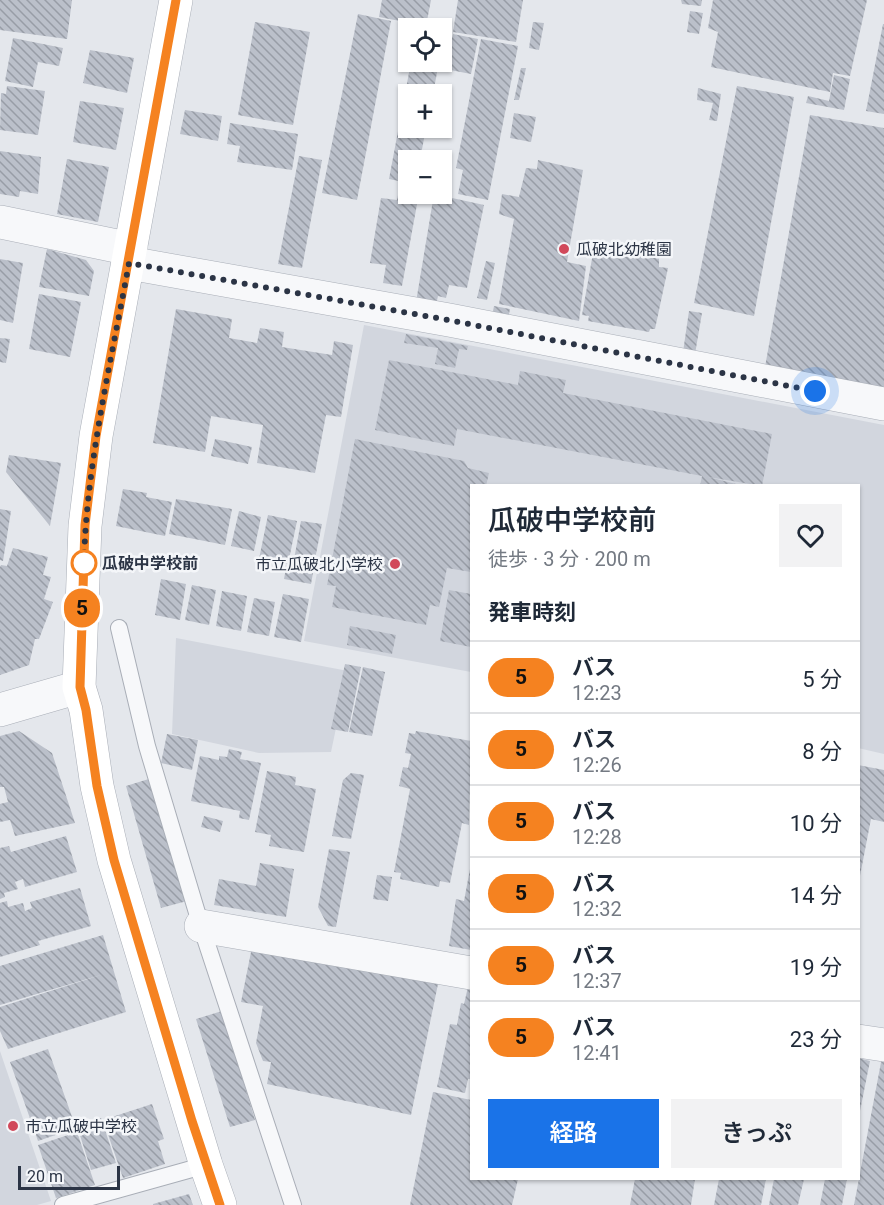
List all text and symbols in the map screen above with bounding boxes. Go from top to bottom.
map controls [398,18,452,204]
button: locate [398,18,452,72]
button: + [398,84,452,138]
button: − [398,150,452,204]
place label: 瓜破北幼稚園 [576,240,672,259]
marker: 瓜破北幼稚園 [557,242,571,256]
your location [800,376,830,406]
text: 瓜破中学校前 [488,504,656,537]
button: heart [779,504,842,567]
text: 徒歩 · 3 分 · 200 m [488,547,651,571]
marker: 瓜破中学校前 [71,550,97,576]
place label: 瓜破中学校前 [102,554,198,573]
place label: 市立瓜破北小学校 [255,555,383,574]
marker: 市立瓜破北小学校 [388,557,402,571]
line badge: 5 [62,588,101,628]
text: 5 [76,596,88,620]
text: 発車時刻 [488,600,576,625]
text: バス [572,655,616,680]
text: 5 [515,665,527,689]
text: 5 分 [802,667,842,692]
text: 12:23 [572,681,622,705]
text: バス [572,727,616,752]
text: 5 [515,737,527,761]
text: 8 分 [802,739,842,764]
text: 12:26 [572,753,622,777]
text: バス [572,799,616,824]
text: 5 [515,809,527,833]
text: 10 分 [790,811,842,836]
text: 12:28 [572,825,622,849]
text: バス [572,871,616,896]
text: 5 [515,881,527,905]
text: 14 分 [790,883,842,908]
text: 12:32 [572,897,622,921]
text: バス [572,943,616,968]
text: 5 [515,953,527,977]
text: 19 分 [790,955,842,980]
text: 12:37 [572,969,622,993]
text: バス [572,1015,616,1040]
text: 5 [515,1025,527,1049]
text: 23 分 [790,1027,842,1052]
text: 12:41 [572,1041,622,1065]
button: 経路 [488,1099,659,1168]
button: きっぷ [671,1099,842,1168]
place label: 市立瓜破中学校 [25,1117,137,1136]
marker: 市立瓜破中学校 [6,1119,20,1133]
scale bar [18,1163,120,1190]
text: 20 m [27,1167,63,1186]

